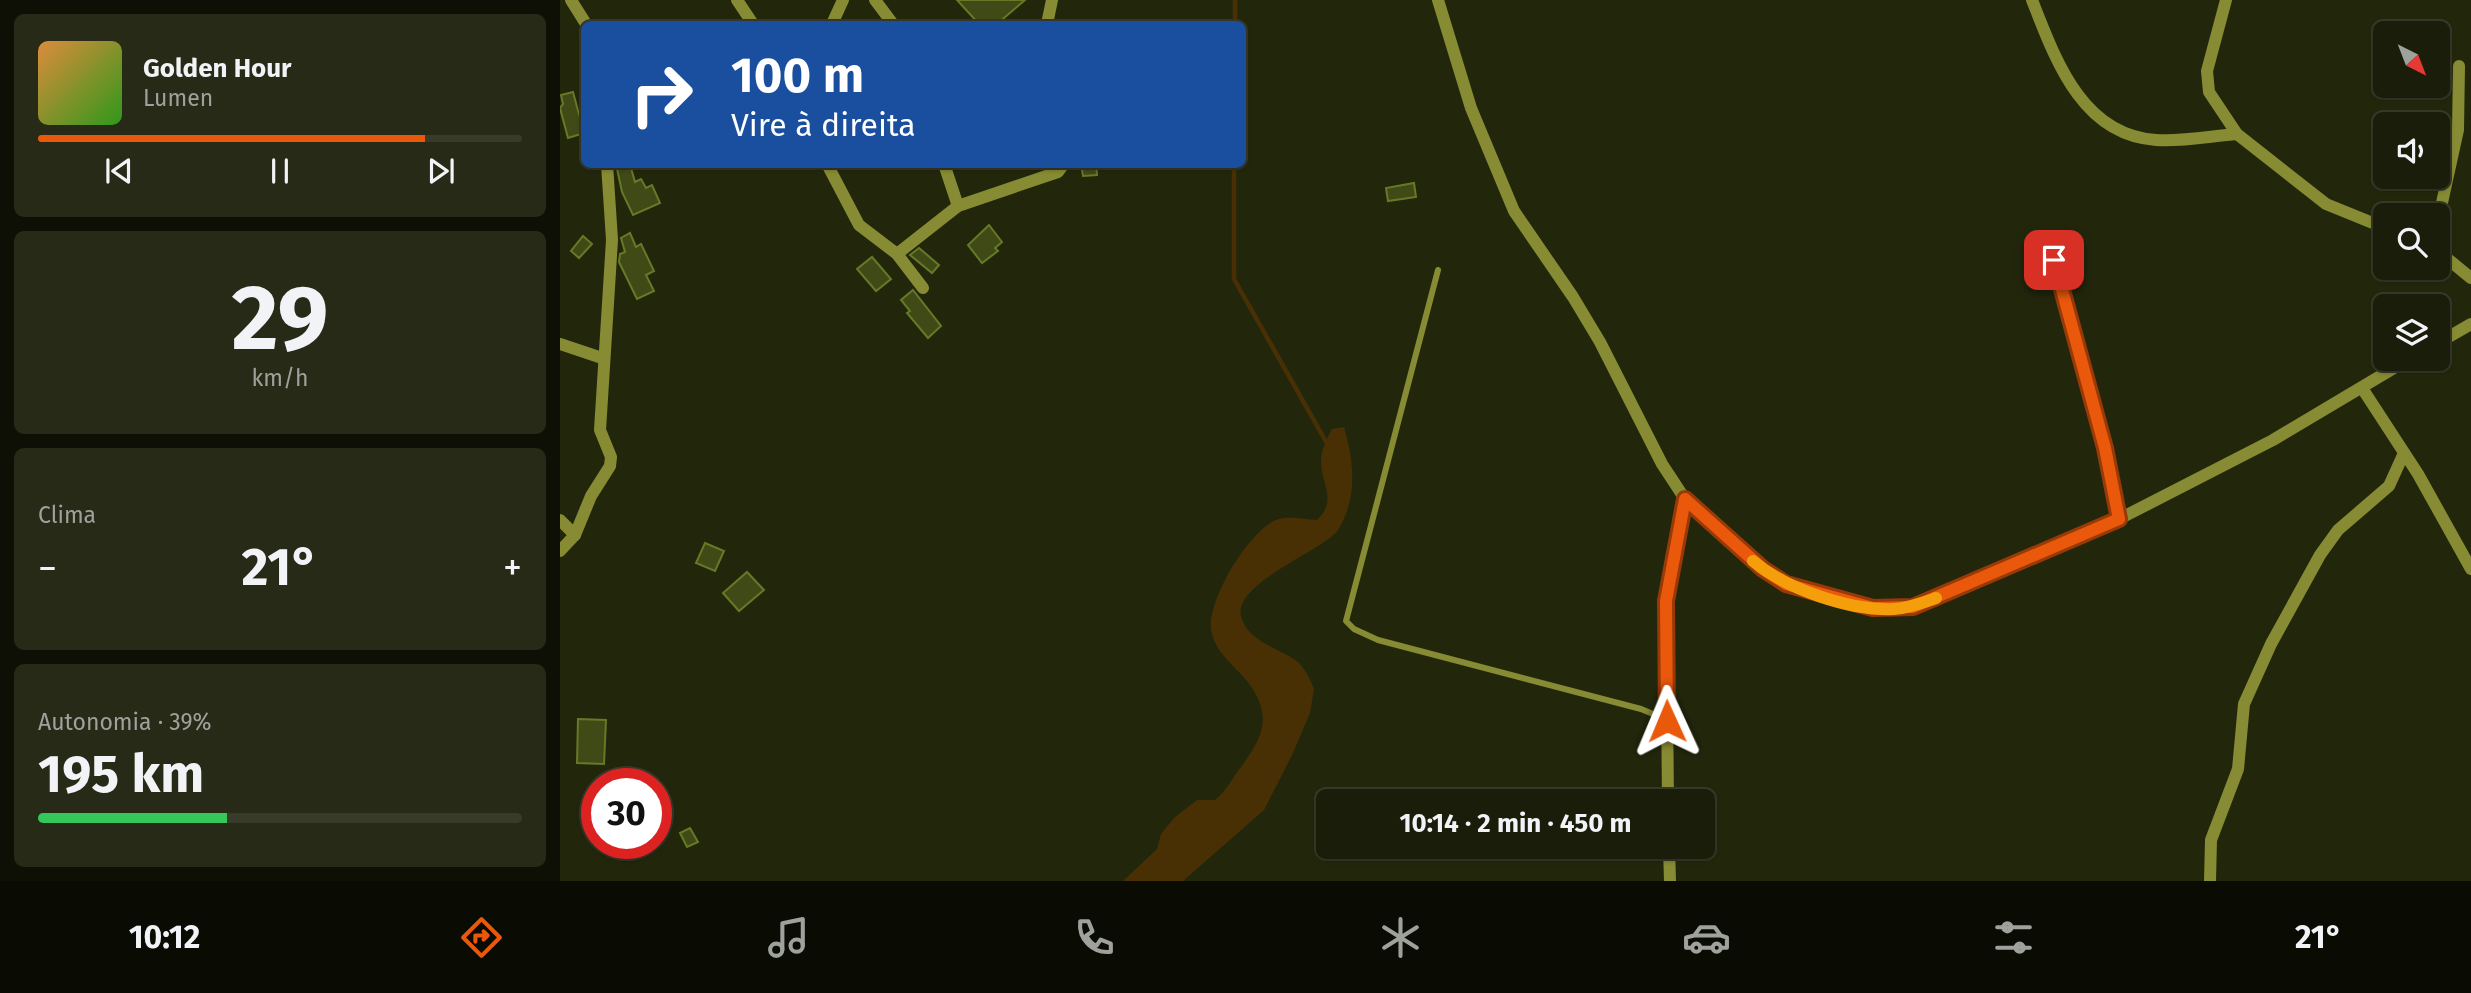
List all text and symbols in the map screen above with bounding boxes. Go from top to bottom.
north arrow [2373,21,2450,98]
map controls [2373,21,2450,371]
text: 100 m [731,46,864,105]
icon: right [616,49,707,140]
text: Golden Hour [143,53,291,84]
text: Lumen [143,84,213,112]
text: Vire à direita [731,106,916,144]
button: sound [2373,112,2450,189]
icon: previous [100,152,138,190]
icon: pause [261,152,299,190]
icon: next [422,152,460,190]
button: search [2373,203,2450,280]
pin [2024,230,2084,290]
icon: arrive [2035,241,2073,279]
text: 29 [231,264,329,373]
button: layers [2373,294,2450,371]
text: km/h [252,364,308,392]
text: Clima [38,501,96,529]
text: 21° [242,536,319,599]
text: − [38,545,57,591]
text: + [503,545,522,591]
position arrow [1630,684,1704,758]
text: Autonomia · 39% [38,708,212,736]
text: 195 km [38,743,204,806]
speed limit sign: 30 [581,768,672,859]
text: 10:14 · 2 min · 450 m [1399,808,1632,839]
icon: directions [457,913,506,962]
icon: music [764,913,813,962]
icon: phone [1070,913,1119,962]
icon: climate [1376,913,1425,962]
icon: car [1682,913,1731,962]
icon: filters [1989,913,2038,962]
text: 10:12 [129,918,200,956]
text: 21° [2295,918,2342,956]

